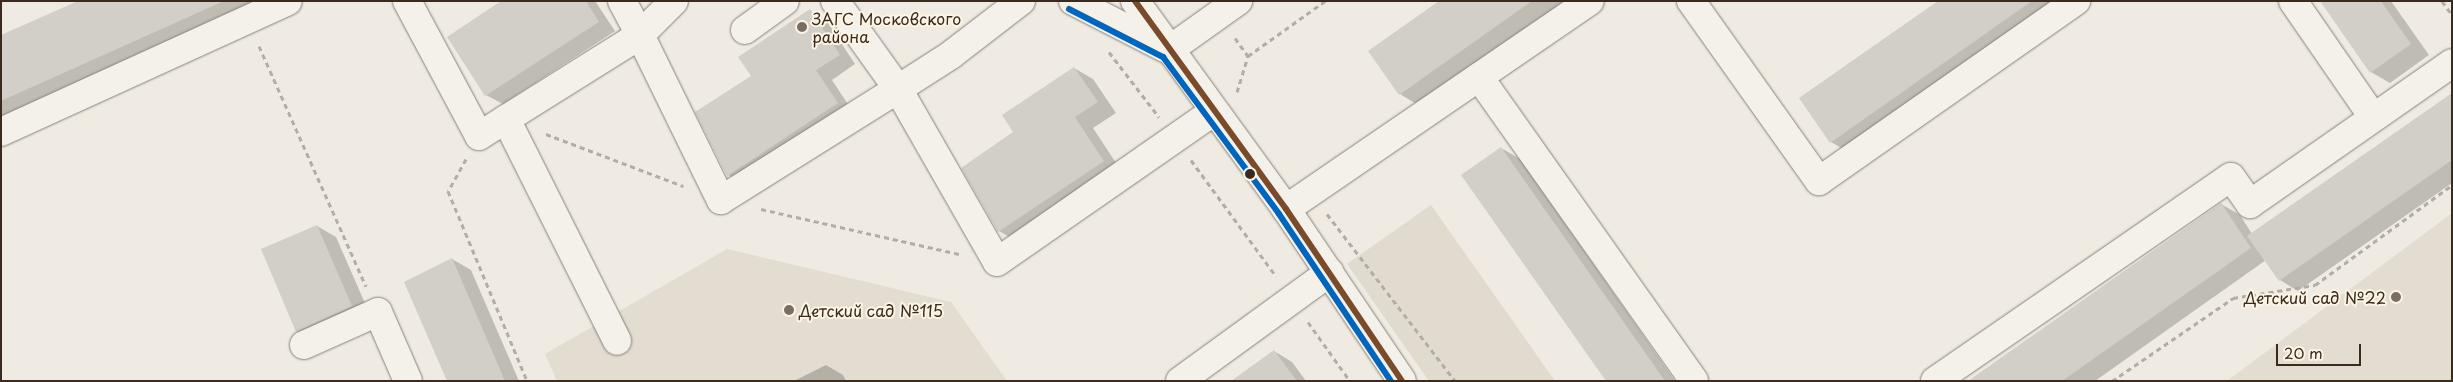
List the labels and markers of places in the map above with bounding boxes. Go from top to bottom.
place label: ЗАГС Московского района [812,8,961,46]
marker: ЗАГС Московского района [796,21,808,33]
unlabelled marker [1245,169,1255,179]
place label: Детский сад №22 [2243,287,2386,307]
marker: Детский сад №22 [2390,291,2402,303]
place label: Детский сад №115 [799,300,944,320]
marker: Детский сад №115 [783,304,795,316]

